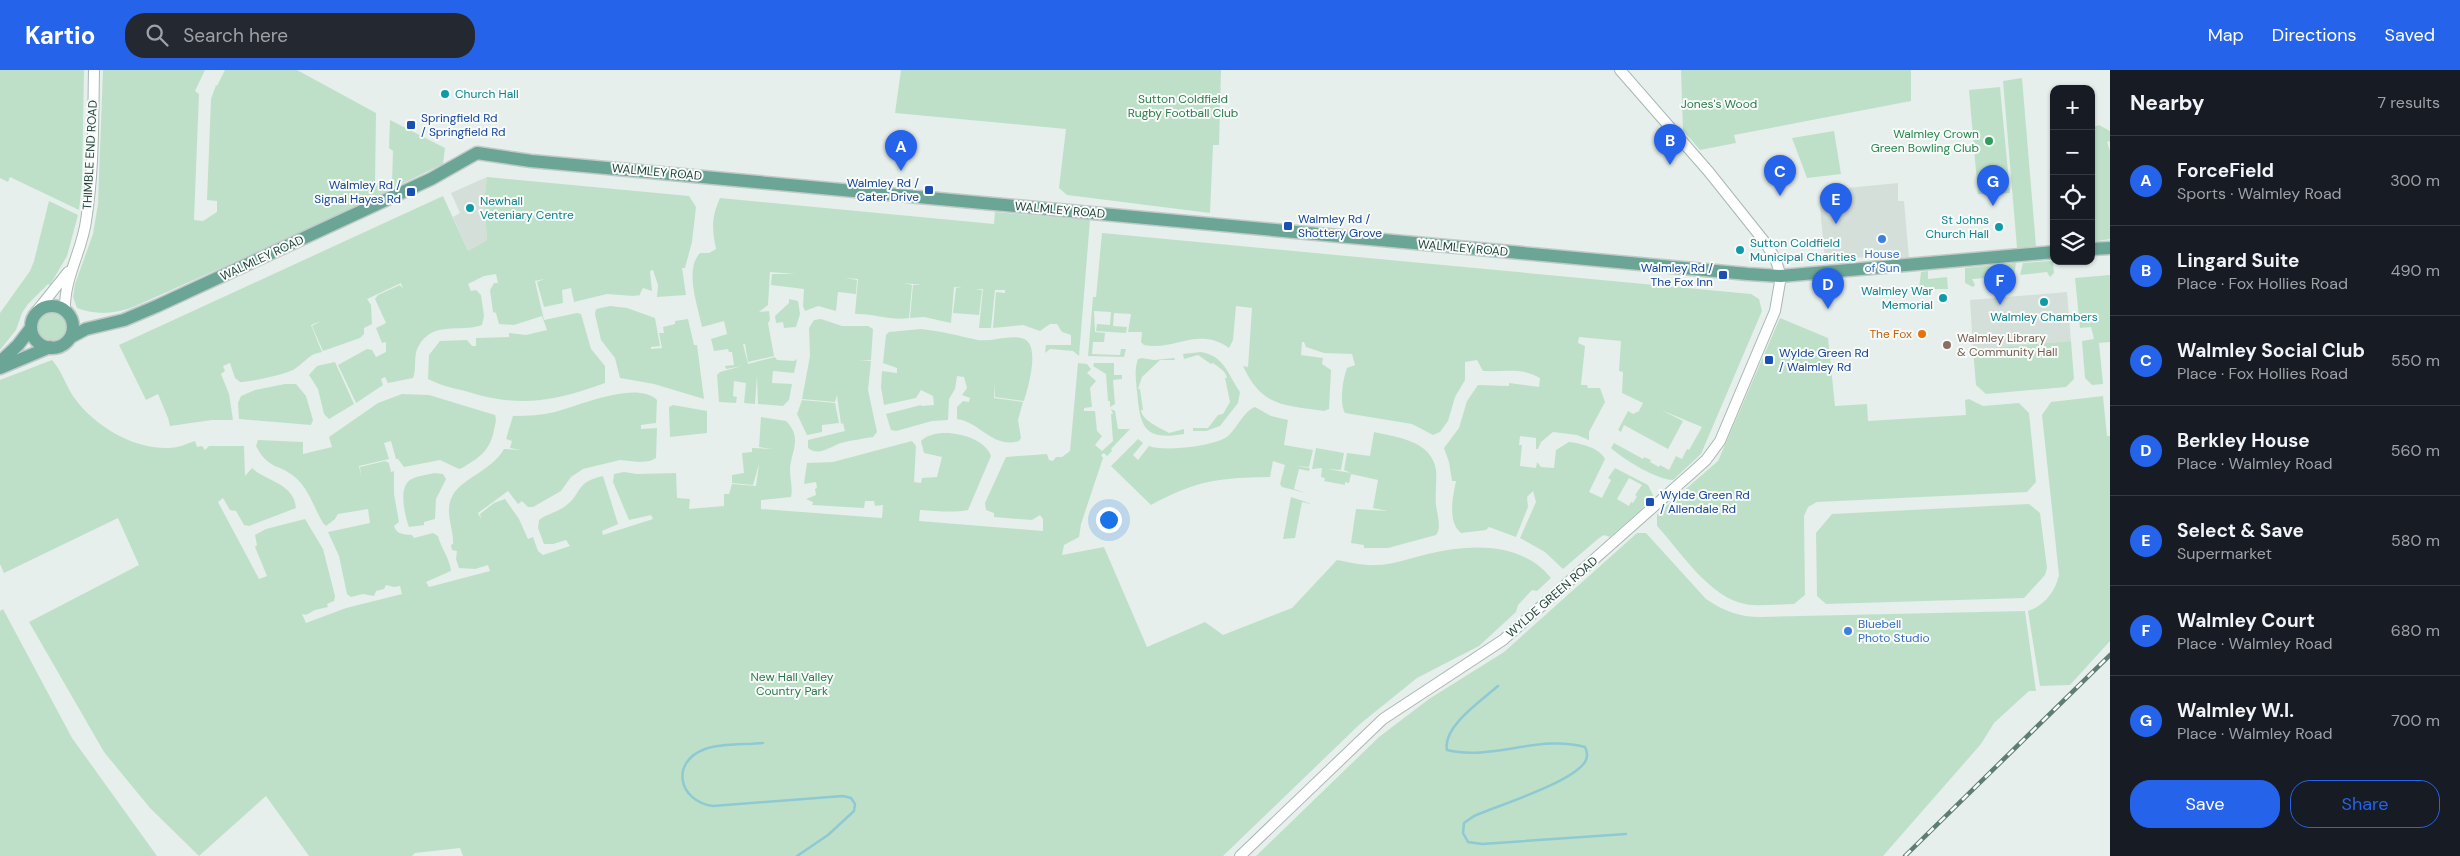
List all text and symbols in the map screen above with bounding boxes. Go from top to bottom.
search box [125,13,475,58]
text: Kartio [25,20,95,51]
icon: search [143,21,171,49]
text: Search here [183,23,288,48]
text: Map [2208,23,2244,47]
text: Directions [2272,23,2357,47]
text: Saved [2385,23,2435,47]
map controls [2050,85,2095,265]
button: + [2050,85,2095,130]
place label: Church Hall [455,86,519,102]
marker: Church Hall [439,88,451,100]
text: Nearby [2130,89,2204,117]
park label: Sutton Coldfield Rugby Football Club [1128,91,1238,121]
text: 7 results [2377,92,2440,113]
park label: Jones's Wood [1681,96,1757,112]
street label: THIMBLE END ROAD [79,100,101,210]
place label: Springfield Rd / Springfield Rd [421,110,506,140]
marker: Springfield Rd / Springfield Rd [405,119,417,131]
pin: B [1654,124,1686,165]
place label: Walmley Crown Green Bowling Club [1871,126,1979,156]
pin: A [885,130,917,171]
button: − [2050,130,2095,175]
marker: Walmley Crown Green Bowling Club [1983,135,1995,147]
pin: C [1764,155,1796,196]
text: ForceField [2177,158,2274,183]
street label: WALMLEY ROAD [611,160,703,184]
pin: G [1977,165,2009,206]
text: A [2140,170,2152,191]
text: 300 m [2390,170,2440,191]
place label: Walmley Rd / Cater Drive [847,175,919,205]
button: locate [2050,175,2095,220]
place label: Walmley Rd / Signal Hayes Rd [314,177,401,207]
pin: E [1820,183,1852,224]
text: Sports · Walmley Road [2177,183,2342,204]
marker: Walmley Rd / Cater Drive [923,184,935,196]
marker: Walmley Rd / Signal Hayes Rd [405,186,417,198]
place label: Newhall Veteniary Centre [480,193,574,223]
street label: WALMLEY ROAD [1014,198,1106,222]
marker: Newhall Veteniary Centre [464,202,476,214]
place label: Walmley Rd / Shottery Grove [1298,211,1382,241]
place label: St Johns Church Hall [1925,212,1989,242]
marker: Walmley Rd / Shottery Grove [1282,220,1294,232]
button: layers [2050,220,2095,265]
marker: St Johns Church Hall [1993,221,2005,233]
street label: WALMLEY ROAD [218,232,306,284]
marker: House of Sun [1876,233,1888,245]
place label: Sutton Coldfield Municipal Charities [1750,235,1856,265]
street label: WALMLEY ROAD [1417,236,1509,260]
marker: Sutton Coldfield Municipal Charities [1734,244,1746,256]
place label: House of Sun [1864,246,1900,276]
text: Lingard Suite [2177,248,2299,273]
place label: Walmley Rd / The Fox Inn [1641,260,1713,290]
text: B [2141,260,2151,281]
text: 490 m [2391,260,2440,281]
pin: F [1984,264,2016,305]
pin: D [1812,268,1844,309]
marker: Walmley Rd / The Fox Inn [1717,269,1729,281]
text: Place · Fox Hollies Road [2177,273,2348,294]
place label: Walmley War Memorial [1861,283,1934,313]
marker: Walmley War Memorial [1937,292,1949,304]
marker: Walmley Chambers [2038,296,2050,308]
place label: Walmley Chambers [1990,309,2098,325]
place label: The Fox [1869,326,1912,342]
marker: The Fox [1916,328,1928,340]
place label: Walmley Library & Community Hall [1957,330,2057,360]
text: Walmley Social Club [2177,338,2365,363]
marker: Walmley Library & Community Hall [1941,339,1953,351]
place label: Wylde Green Rd / Walmley Rd [1779,345,1869,375]
text: C [2140,350,2152,371]
text: 550 m [2391,350,2440,371]
marker: Wylde Green Rd / Walmley Rd [1763,354,1775,366]
text: Place · Fox Hollies Road [2177,363,2348,384]
text: Berkley House [2177,428,2310,453]
text: D [2140,440,2152,461]
text: 560 m [2391,440,2440,461]
text: Place · Walmley Road [2177,453,2332,474]
place label: Wylde Green Rd / Allendale Rd [1660,487,1750,517]
marker: Wylde Green Rd / Allendale Rd [1644,496,1656,508]
your location [1096,507,1122,533]
text: Select & Save [2177,518,2304,543]
text: E [2141,530,2151,551]
text: 580 m [2391,530,2440,551]
text: Supermarket [2177,543,2272,564]
street label: WYLDE GREEN ROAD [1503,553,1601,641]
text: Walmley Court [2177,608,2315,633]
place label: Bluebell Photo Studio [1858,616,1930,646]
text: F [2142,620,2150,641]
text: 680 m [2391,620,2440,641]
marker: Bluebell Photo Studio [1842,625,1854,637]
text: Place · Walmley Road [2177,633,2332,654]
park label: New Hall Valley Country Park [751,669,834,699]
text: Walmley W.I. [2177,698,2294,723]
text: G [2140,710,2152,731]
text: 700 m [2391,710,2440,731]
text: Place · Walmley Road [2177,723,2332,744]
button: Save [2130,780,2280,828]
button: Share [2290,780,2440,828]

